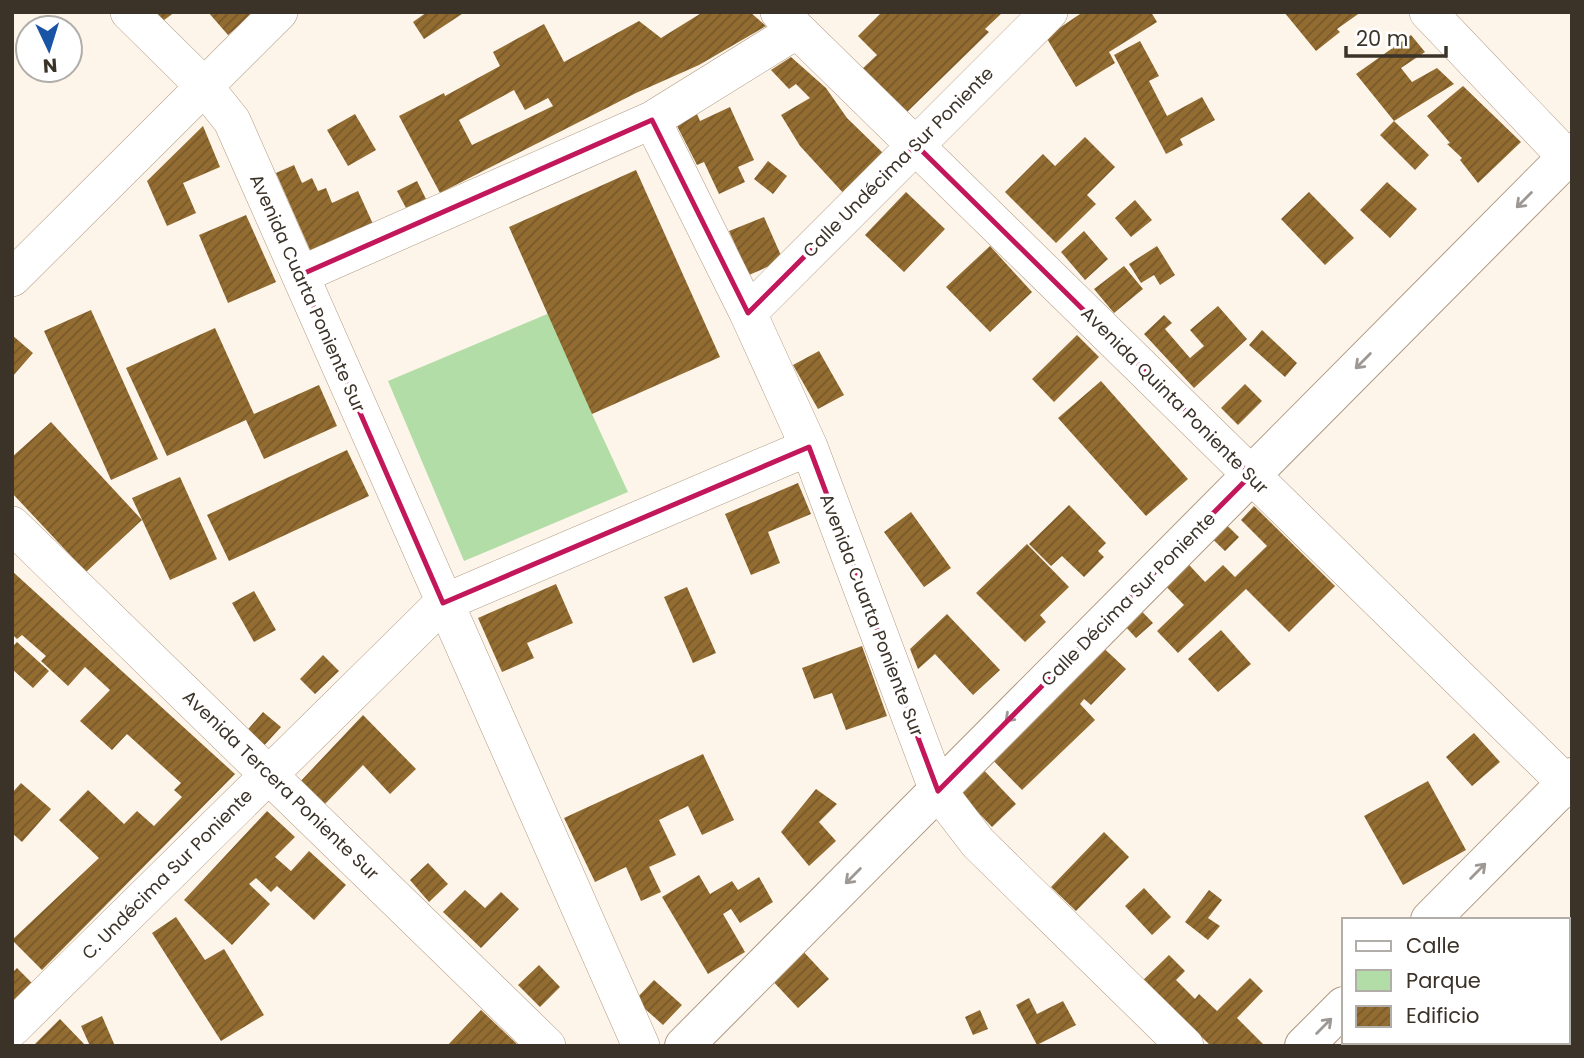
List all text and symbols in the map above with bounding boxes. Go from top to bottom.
north arrow [14,14,84,84]
scale bar [1346,14,1446,58]
text: 20 m [1356,24,1409,53]
text: N [42,51,58,79]
street label: Calle Undécima Sur Poniente [797,61,999,263]
street label: Avenida Cuarta Poniente Sur [244,170,372,416]
one-way arrow [1515,191,1532,208]
street label: Avenida Quinta Poniente Sur [1076,301,1274,499]
one-way arrow [1355,353,1372,370]
street label: Avenida Cuarta Poniente Sur [814,490,930,740]
street label: Calle Décima Sur Poniente [1035,506,1221,692]
street label: Avenida Tercera Poniente Sur [177,684,385,886]
one-way arrow [1005,706,1022,723]
street label: C. Undécima Sur Poniente [76,783,258,965]
one-way arrow [1469,863,1486,880]
one-way arrow [845,867,862,884]
legend [1342,918,1570,1044]
text: Calle [1406,931,1460,960]
text: Parque [1406,966,1481,995]
text: Edificio [1406,1001,1480,1030]
one-way arrow [1316,1017,1333,1034]

